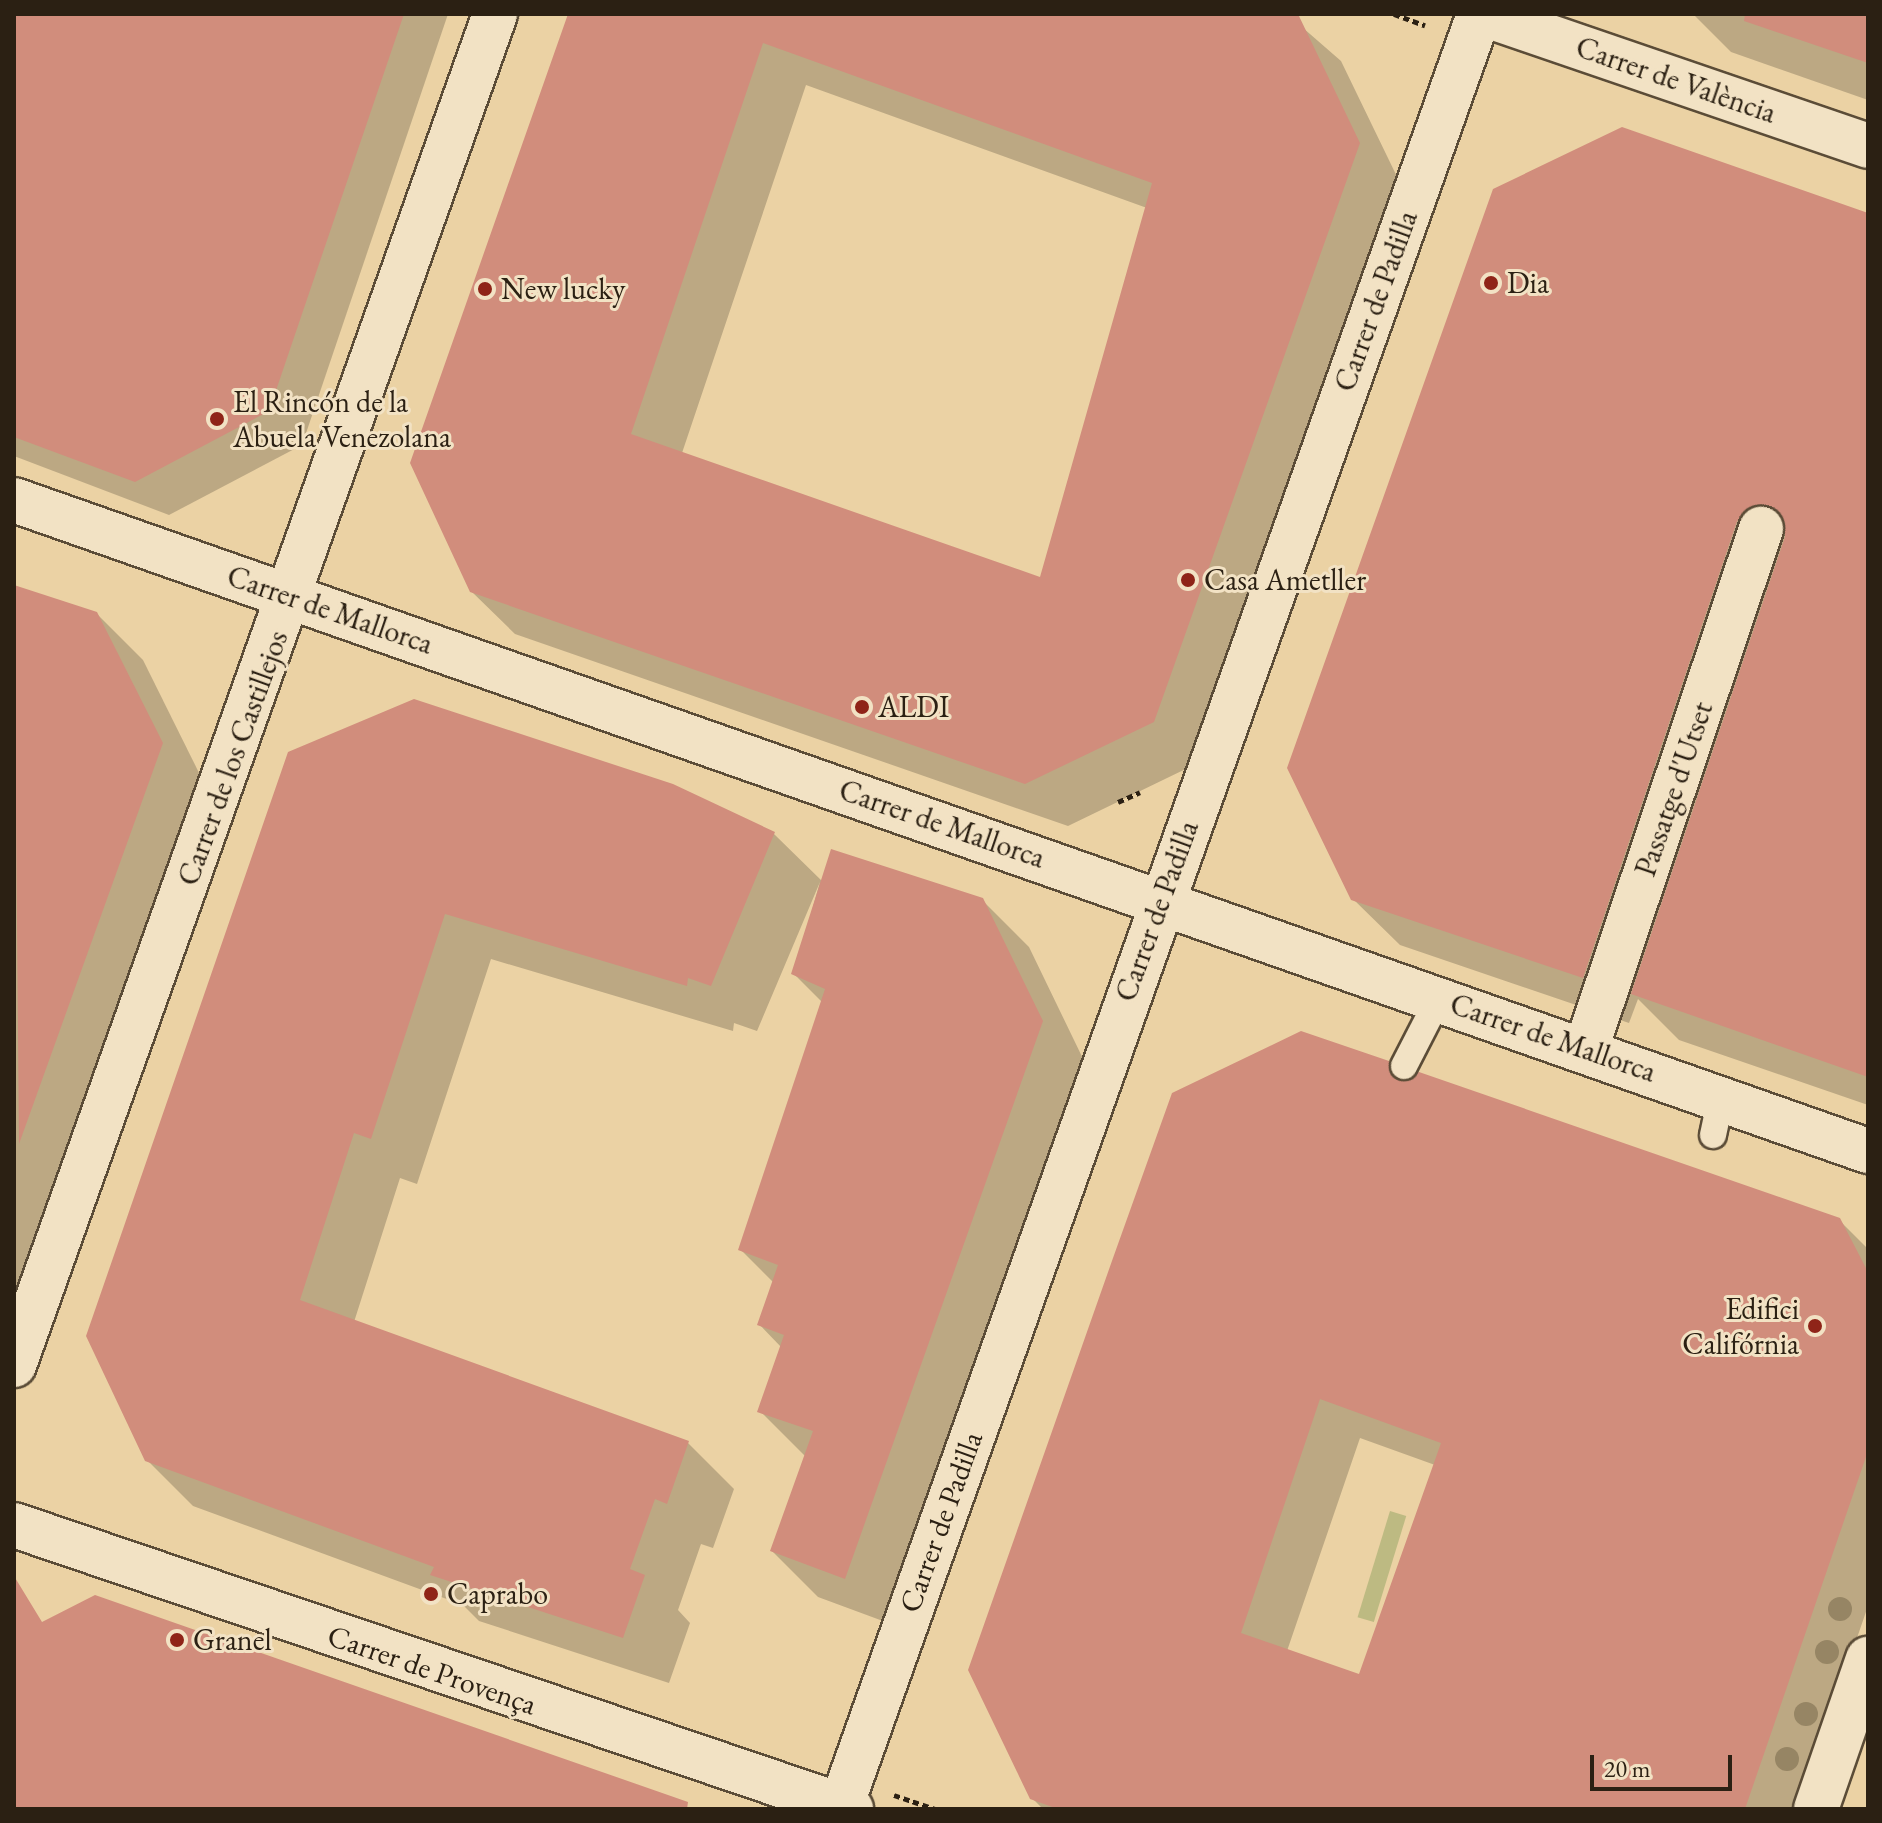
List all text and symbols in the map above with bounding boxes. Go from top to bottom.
street label: Carrer de València [1571,29,1781,131]
street label: Carrer de Padilla [1327,206,1425,396]
place label: Dia [1507,265,1549,301]
place label: New lucky [501,271,625,307]
marker: Dia [1482,274,1500,292]
marker: New lucky [476,280,494,298]
place label: El Rincón de la Abuela Venezolana [233,384,451,454]
marker: El Rincón de la Abuela Venezolana [208,410,226,428]
street label: Carrer de Mallorca [222,558,438,662]
place label: Casa Ametller [1204,562,1366,598]
marker: Casa Ametller [1179,571,1197,589]
street label: Carrer de los Castillejos [170,626,296,890]
place label: ALDI [878,689,949,725]
street label: Passatge d'Utset [1627,697,1721,881]
marker: ALDI [853,698,871,716]
street label: Carrer de Mallorca [834,772,1050,876]
street label: Carrer de Padilla [1108,816,1206,1006]
street label: Carrer de Mallorca [1445,986,1661,1090]
place label: Edifici Califórnia [1682,1291,1799,1362]
marker: Edifici Califórnia [1806,1317,1824,1335]
street label: Carrer de Padilla [892,1427,990,1617]
place label: Caprabo [447,1576,548,1612]
marker: Caprabo [422,1585,440,1603]
street label: Carrer de Provença [323,1617,541,1723]
place label: Granel [193,1622,272,1658]
marker: Granel [168,1631,186,1649]
scale bar [1594,1739,1736,1789]
text: 20 m [1604,1753,1651,1784]

